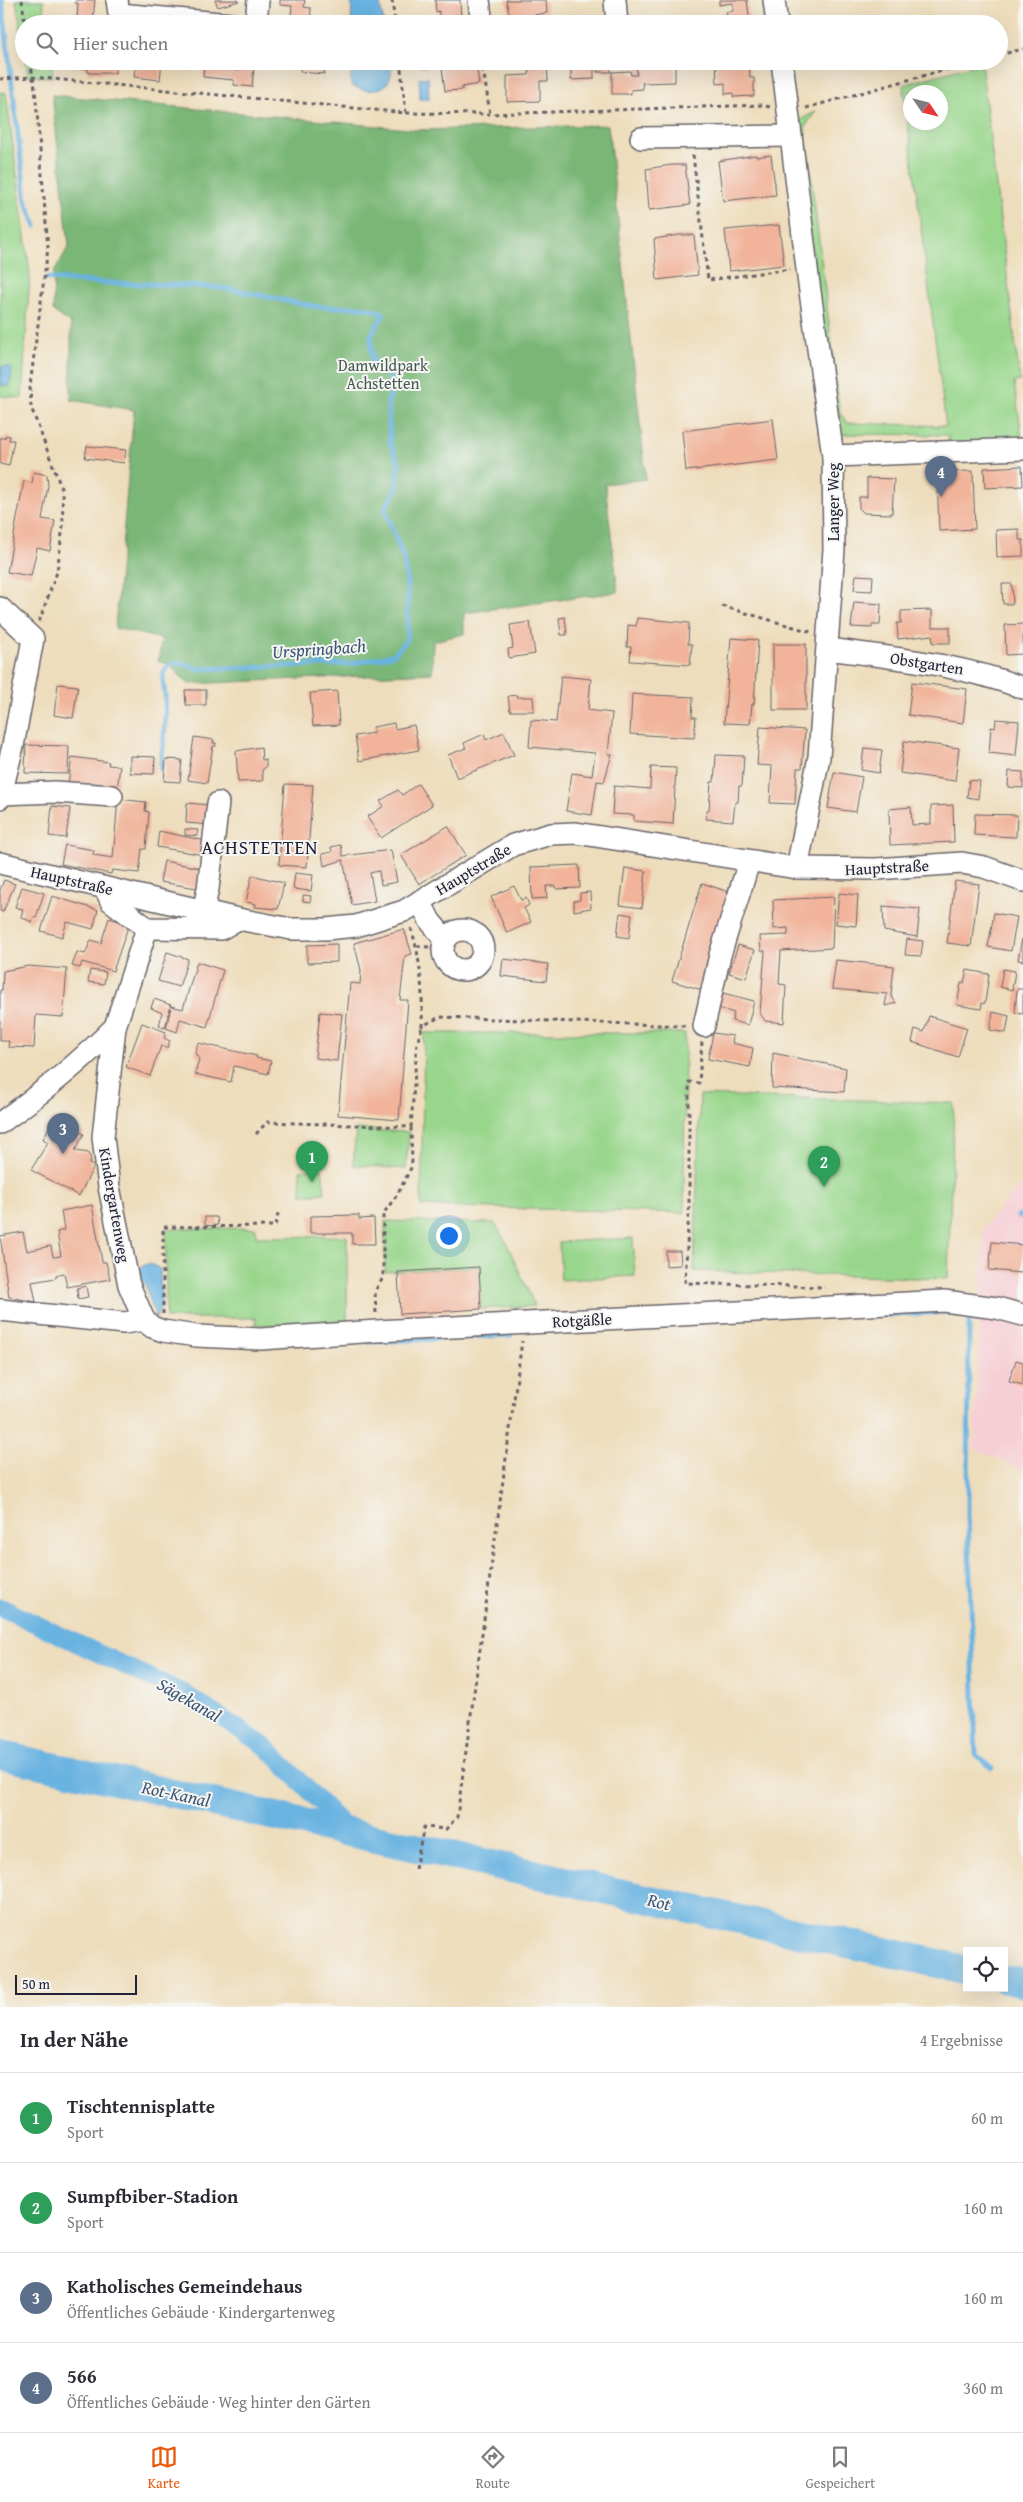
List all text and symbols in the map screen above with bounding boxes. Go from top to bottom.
search box [15,15,1008,70]
icon: search [33,29,61,57]
text: Hier suchen [73,29,168,57]
north arrow [903,85,948,130]
park label: Damwildpark Achstetten [338,353,429,395]
pin: 4 [925,456,957,497]
street label: Langer Weg [821,463,845,541]
water label: Urspringbach [271,632,367,665]
street label: Obstgarten [888,645,966,681]
district label: ACHSTETTEN [201,833,319,861]
street label: Hauptstraße [431,837,515,901]
street label: Hauptstraße [844,853,930,881]
street label: Hauptstraße [28,859,116,901]
pin: 3 [47,1113,79,1154]
pin: 1 [296,1141,328,1182]
street label: Kindergartenweg [93,1146,137,1264]
pin: 2 [808,1146,840,1187]
your location [436,1223,462,1249]
street label: Rotgäßle [551,1306,613,1334]
water label: Sägekanal [152,1670,227,1729]
water label: Rot-Kanal [139,1773,213,1814]
water label: Rot [644,1886,674,1917]
map controls [963,1947,1008,1992]
button: locate [963,1947,1008,1992]
scale bar [15,1972,138,1995]
text: 50 m [22,1974,50,1994]
text: In der Nähe [20,2024,128,2055]
text: 4 Ergebnisse [920,2028,1003,2052]
text: Tischtennisplatte [67,2092,215,2120]
text: 1 [32,2106,40,2130]
text: 60 m [971,2106,1003,2130]
text: Sport [67,2120,104,2144]
text: Sumpfbiber-Stadion [67,2182,238,2210]
text: 2 [32,2196,40,2220]
text: 160 m [963,2196,1003,2220]
text: Sport [67,2210,104,2234]
text: Katholisches Gemeindehaus [67,2272,302,2300]
text: 3 [32,2286,40,2310]
text: 160 m [963,2286,1003,2310]
text: Öffentliches Gebäude · Kindergartenweg [67,2300,335,2324]
text: 566 [67,2362,97,2390]
text: 4 [32,2376,40,2400]
text: 360 m [963,2376,1003,2400]
text: Öffentliches Gebäude · Weg hinter den Gärten [67,2390,371,2414]
tab: Karte [148,2443,180,2493]
tab: Route [476,2443,510,2493]
tab: Gespeichert [806,2443,875,2493]

